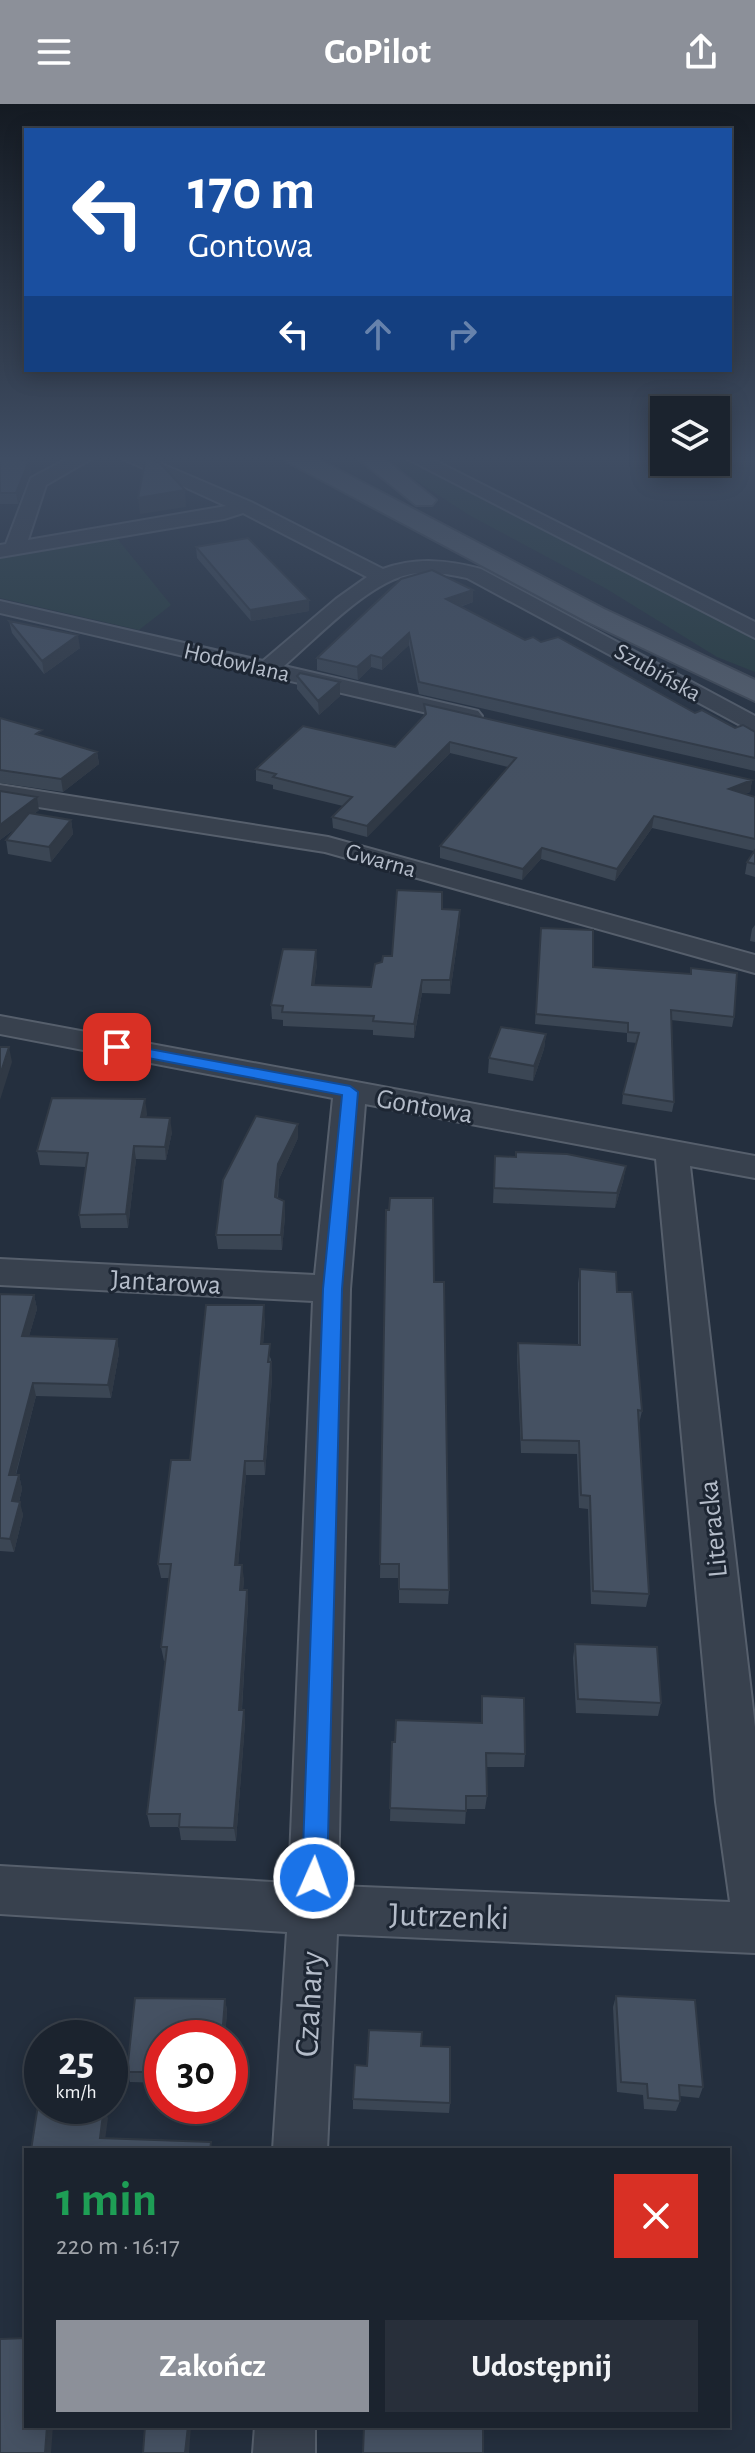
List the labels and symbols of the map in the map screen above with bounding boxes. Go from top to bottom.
street label: Hodowlana [181,639,292,687]
street label: Szubińska [610,639,705,706]
street label: Gwarna [343,840,419,882]
pin [83,1013,151,1081]
street label: Gontowa [374,1085,475,1129]
street label: Jantarowa [110,1266,222,1300]
street label: Literacka [695,1479,733,1579]
position arrow [272,1836,356,1920]
street label: Jutrzenki [388,1898,509,1936]
street label: Czahary [290,1950,330,2058]
speed limit sign: 30 [144,2020,248,2124]

